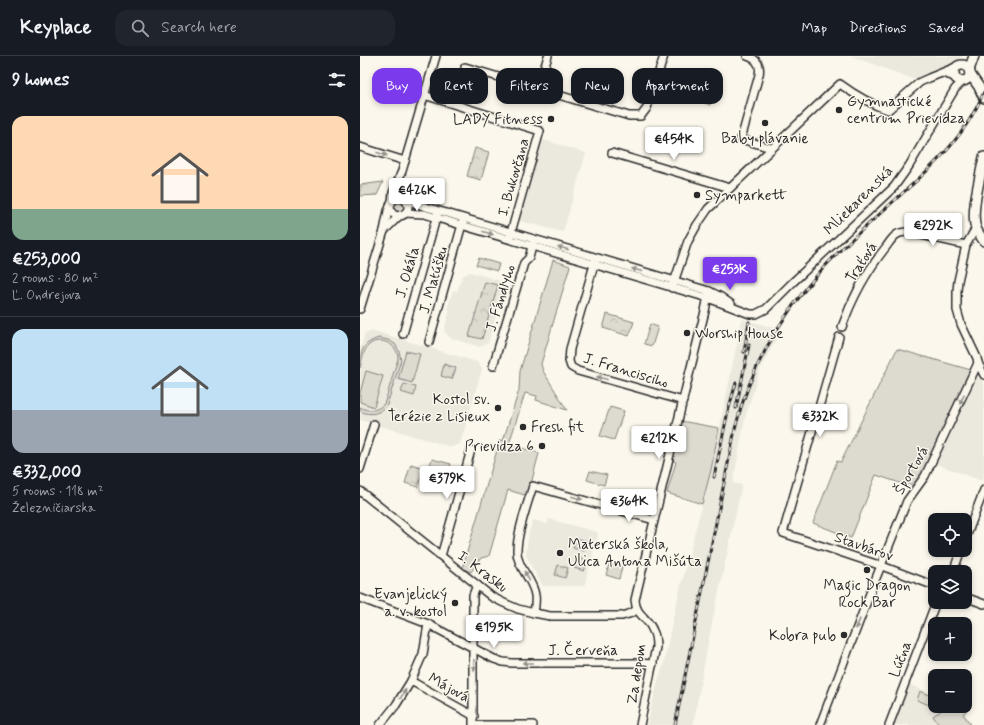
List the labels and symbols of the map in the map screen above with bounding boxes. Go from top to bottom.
place label: Gymnastické centrum Prievidza [847,92,965,129]
marker: Gymnastické centrum Prievidza [834,105,844,115]
place label: LADY Fitness [453,110,543,130]
marker: LADY Fitness [546,114,556,124]
marker: Baby plávanie [760,118,770,128]
pin: €454K [646,127,702,161]
place label: Baby plávanie [721,129,809,149]
street label: I. Bukovčana [493,136,535,219]
one-way arrow [377,151,389,157]
street label: Mliekarenská [820,162,898,240]
pin: €426K [389,178,445,212]
place label: Symparkett [705,186,787,206]
marker: Symparkett [692,190,702,200]
pin: €292K [905,213,961,247]
one-way arrow [482,230,494,236]
street label: Traťová [841,238,882,287]
street label: J. Okáľa [391,244,425,300]
street label: J. Matúšku [415,244,453,316]
one-way arrow [557,245,569,251]
pin: €253K [702,257,758,291]
street label: J. Fándlyho [481,262,521,334]
one-way arrow [631,267,643,273]
place label: Worship House [695,324,783,344]
marker: Worship House [682,328,692,338]
street label: J. Francisciho [581,349,671,393]
one-way arrow [595,375,607,381]
place label: Kostol sv. Terézie z Lisieux [388,390,490,427]
one-way arrow [959,393,965,404]
marker: Kostol sv. Terézie z Lisieux [493,403,503,413]
pin: €332K [792,404,848,438]
place label: Fresh fit [531,418,585,438]
marker: Fresh fit [518,422,528,432]
pin: €212K [631,426,687,460]
place label: Prievidza 6 [465,437,534,457]
marker: Prievidza 6 [537,441,547,451]
street label: Športová [890,443,934,498]
pin: €379K [419,466,475,500]
pin: €364K [601,489,657,523]
one-way arrow [572,495,584,501]
street label: Stavbárov [832,528,896,566]
place label: Materská škola, Ulica Antona Mišúta [568,535,702,572]
street label: I. Krasku [453,546,512,597]
marker: Materská škola, Ulica Antona Mišúta [555,548,565,558]
marker: Magic Dragon Rock Bar [862,565,872,575]
one-way arrow [523,571,530,582]
place label: Magic Dragon Rock Bar [823,576,911,613]
place label: Evanjelický a. v. kostol [374,585,447,622]
marker: Evanjelický a. v. kostol [450,598,460,608]
pin: €195K [466,615,522,649]
one-way arrow [855,619,861,631]
place label: Kobra pub [769,626,836,646]
marker: Kobra pub [839,630,849,640]
street label: Lúčna [885,638,917,680]
street label: J. Červeňa [548,640,618,661]
street label: Za depom [622,642,652,706]
one-way arrow [471,659,477,672]
one-way arrow [521,660,534,666]
street label: Májová [424,668,473,707]
one-way arrow [399,689,407,699]

